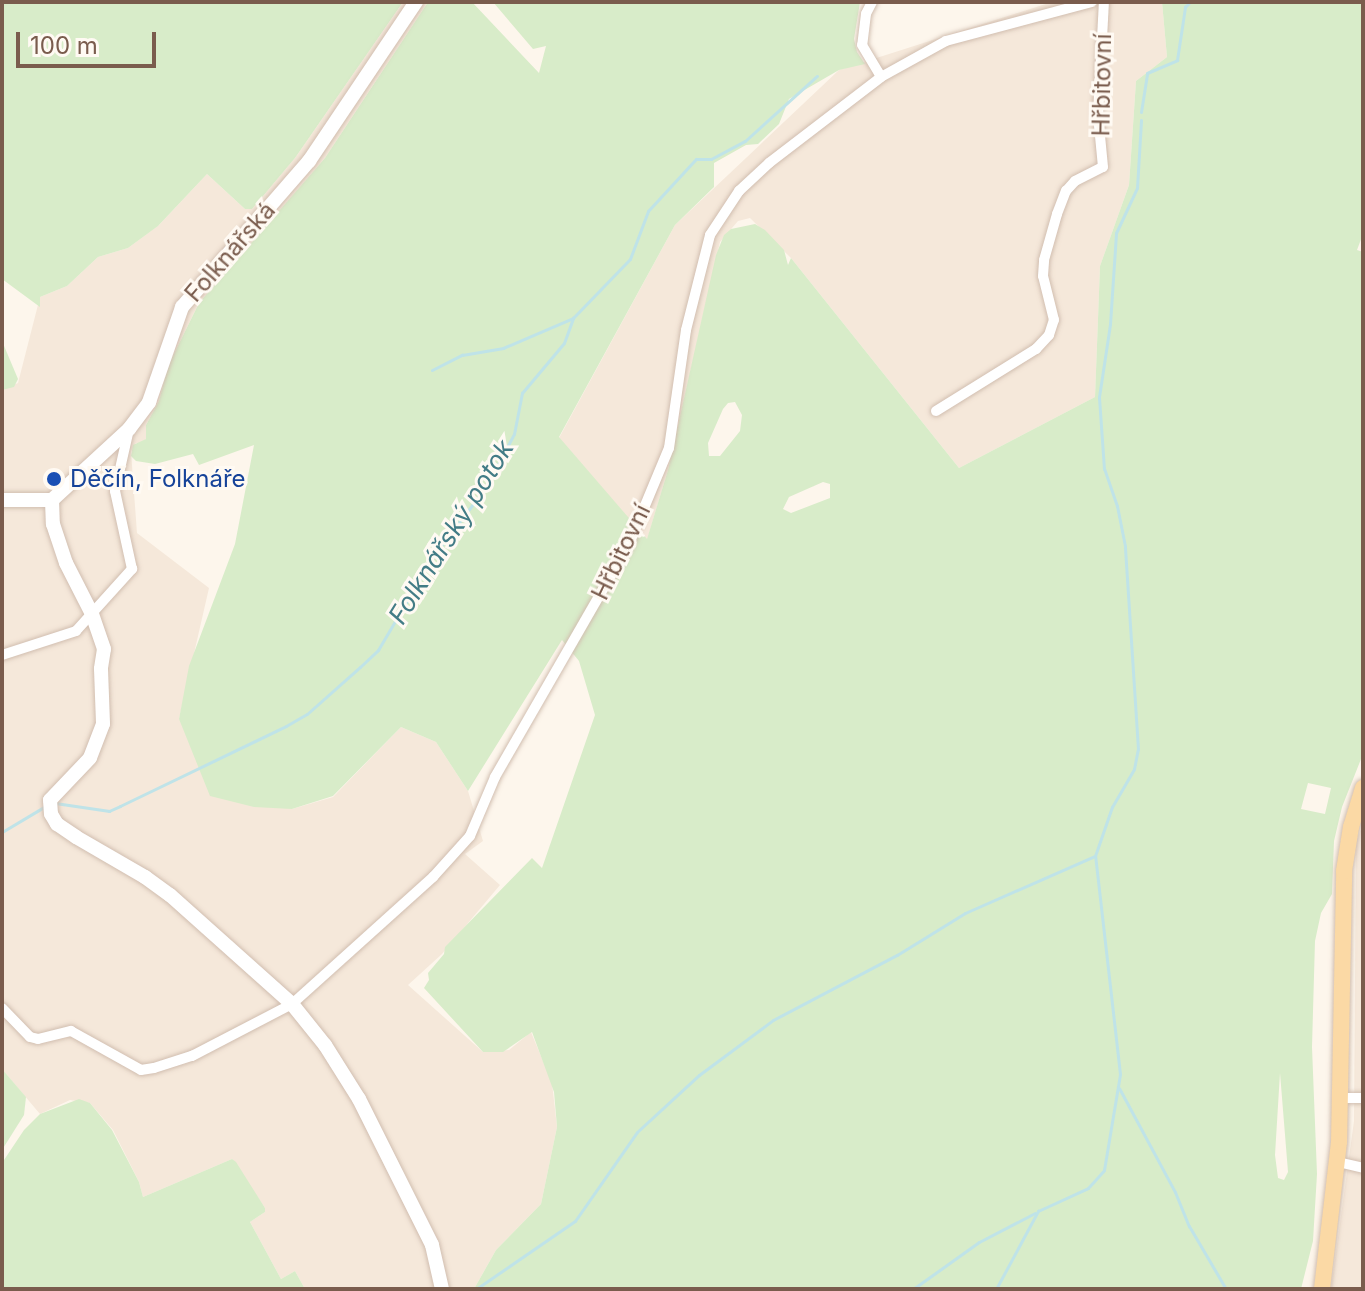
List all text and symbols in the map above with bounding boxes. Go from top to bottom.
scale bar [20,16,160,66]
text: 100 m [30,31,98,60]
street label: Hřbitovní [1087,33,1117,137]
street label: Folknářská [179,196,281,308]
water label: Folknářský potok [382,434,520,630]
place label: Děčín, Folknáře [70,465,246,493]
marker: Děčín, Folknáře [45,470,63,488]
street label: Hřbitovní [586,500,656,604]

